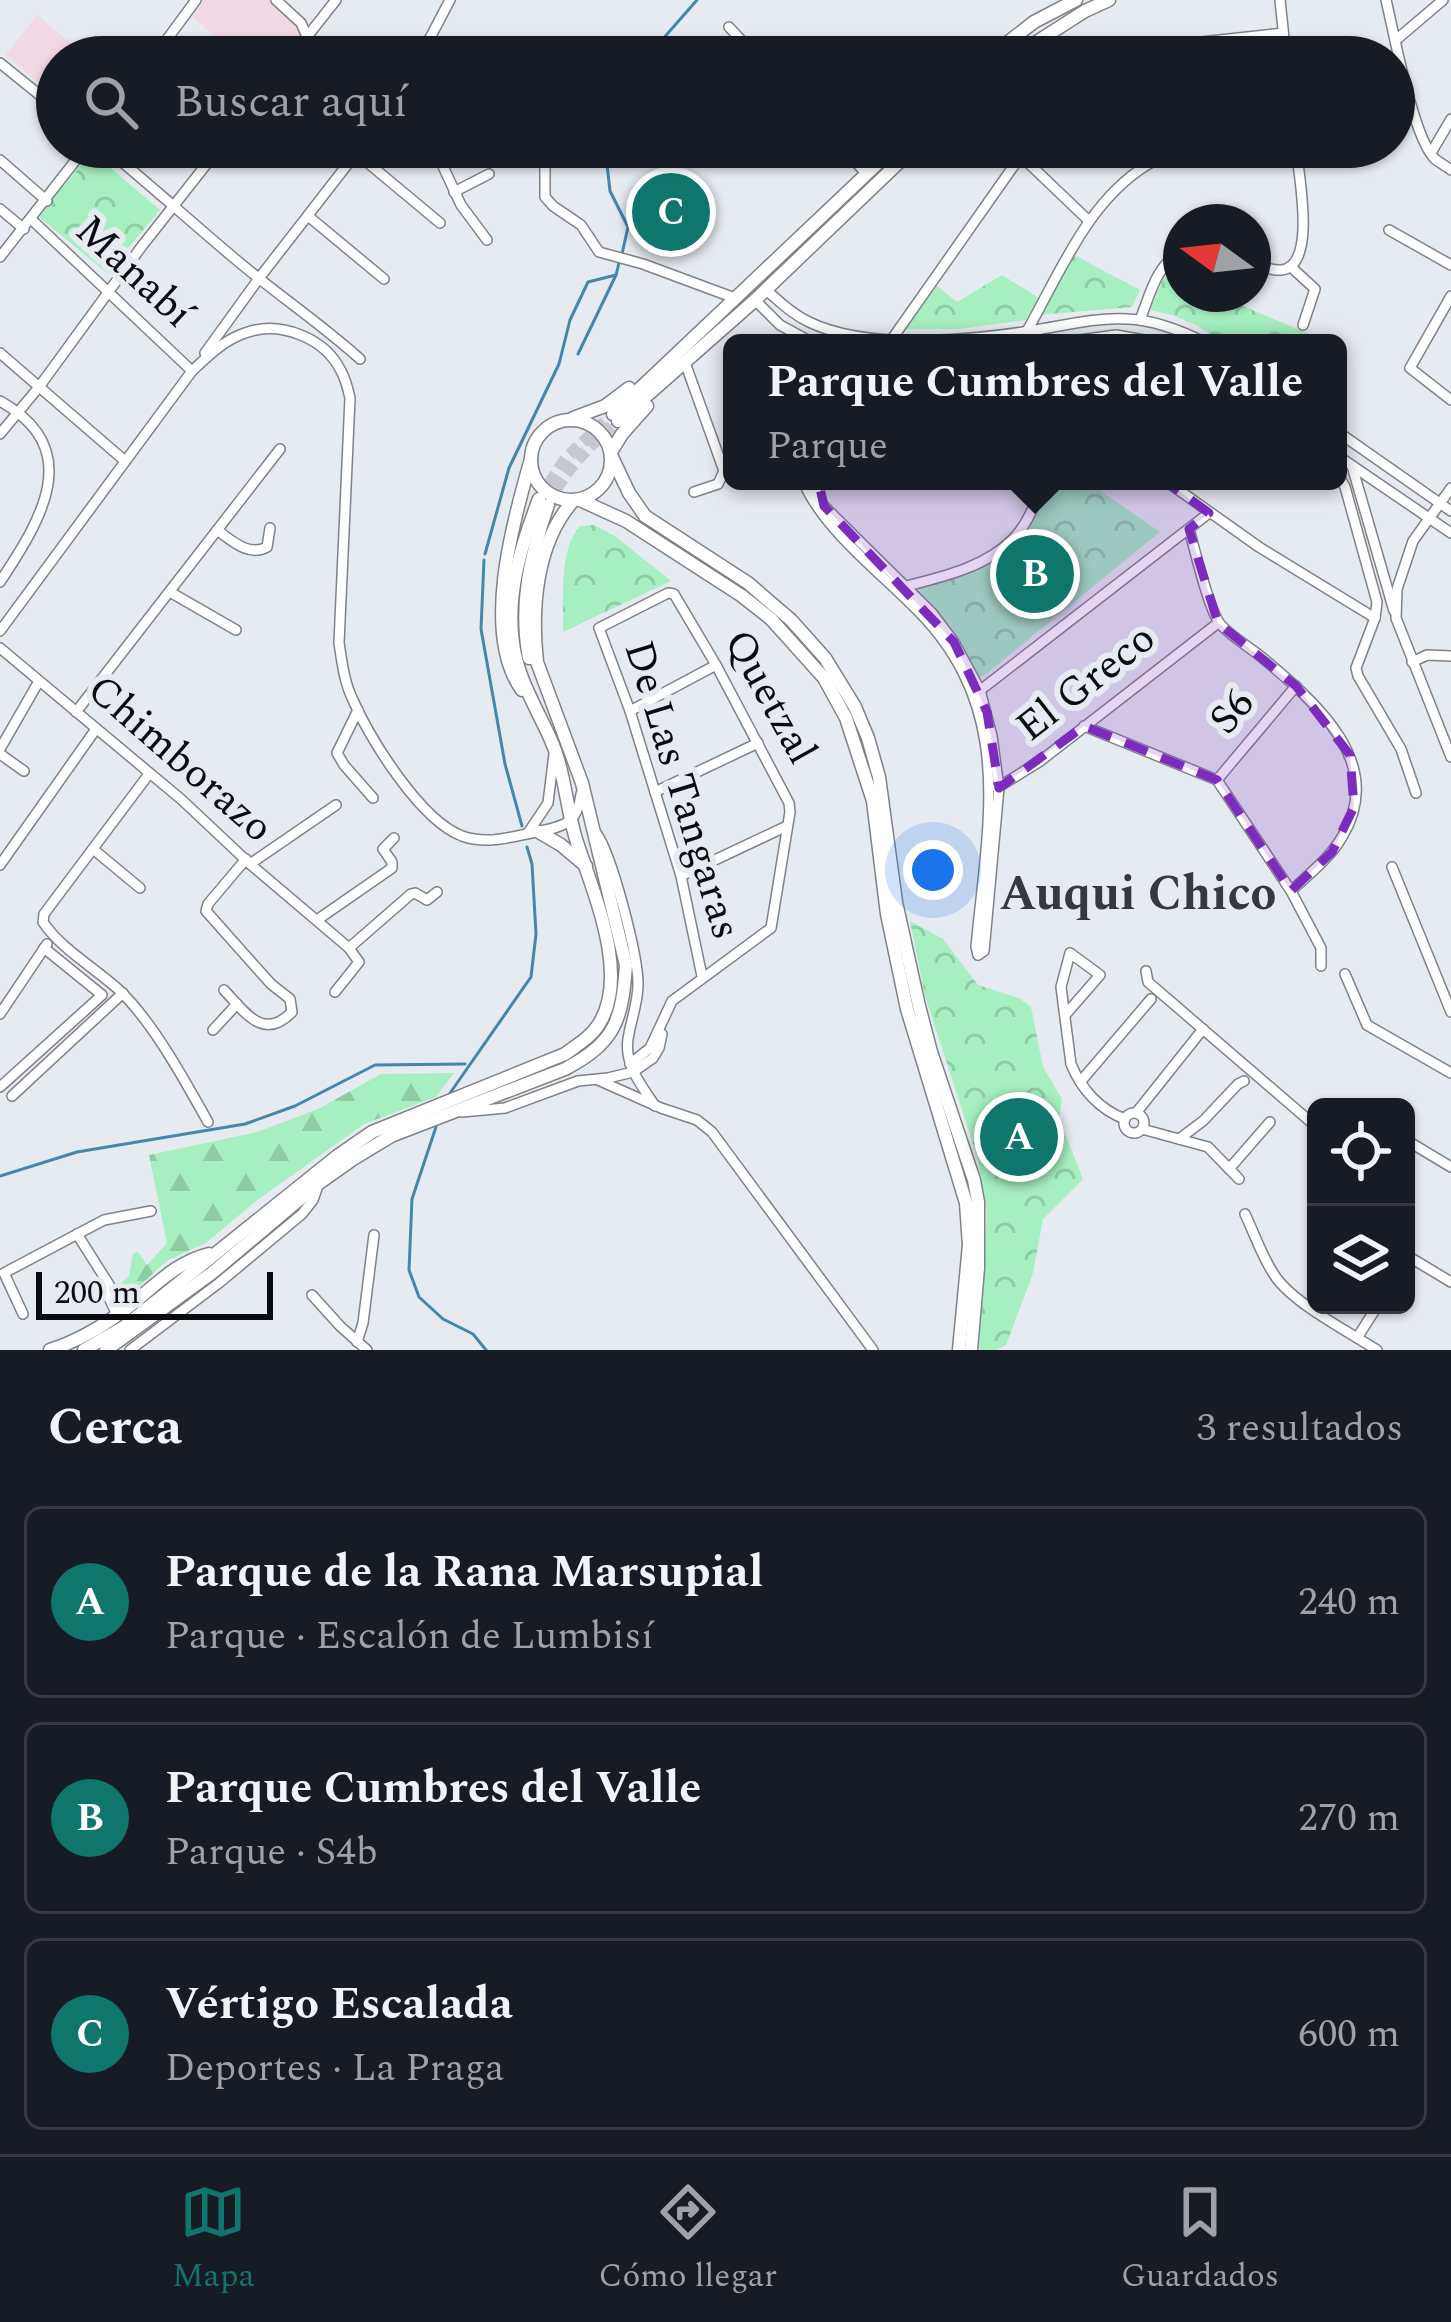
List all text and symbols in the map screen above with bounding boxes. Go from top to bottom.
search box [36,36,1415,168]
text: Buscar aquí [174,68,407,137]
icon: search [78,69,144,135]
pin: C [632,167,710,257]
street label: Manabí [61,201,209,345]
north arrow [1163,204,1271,312]
popup [723,334,1347,490]
text: Parque Cumbres del Valle [767,348,1303,417]
text: Parque [767,417,888,476]
pin: B [996,529,1074,619]
street label: El Greco [1003,608,1169,758]
street label: Quetzal [707,618,833,776]
street label: De Las Tangaras [607,633,757,947]
street label: Chimborazo [73,660,287,858]
street label: S6 [1194,675,1270,749]
your location [903,840,963,900]
district label: Auqui Chico [999,858,1277,931]
pin: A [980,1092,1058,1182]
map controls [1307,1098,1415,1314]
button: locate [1307,1098,1415,1206]
button: layers [1307,1206,1415,1314]
scale bar [36,1266,273,1319]
text: 200 m [54,1268,140,1318]
text: Cerca [48,1389,182,1467]
text: 3 resultados [1197,1399,1403,1458]
text: Parque de la Rana Marsupial [165,1538,763,1607]
text: A [75,1573,105,1632]
text: 240 m [1298,1573,1400,1632]
text: Parque · Escalón de Lumbisí [165,1607,653,1666]
text: Parque Cumbres del Valle [165,1754,701,1823]
text: B [76,1789,104,1848]
text: 270 m [1298,1789,1400,1848]
text: Parque · S4b [165,1823,377,1882]
text: Vértigo Escalada [165,1970,513,2039]
text: C [76,2005,104,2064]
text: 600 m [1298,2005,1400,2064]
text: Deportes · La Praga [165,2039,504,2098]
tab: Mapa [172,2179,255,2301]
tab: Cómo llegar [599,2179,777,2301]
tab: Guardados [1121,2179,1279,2301]

